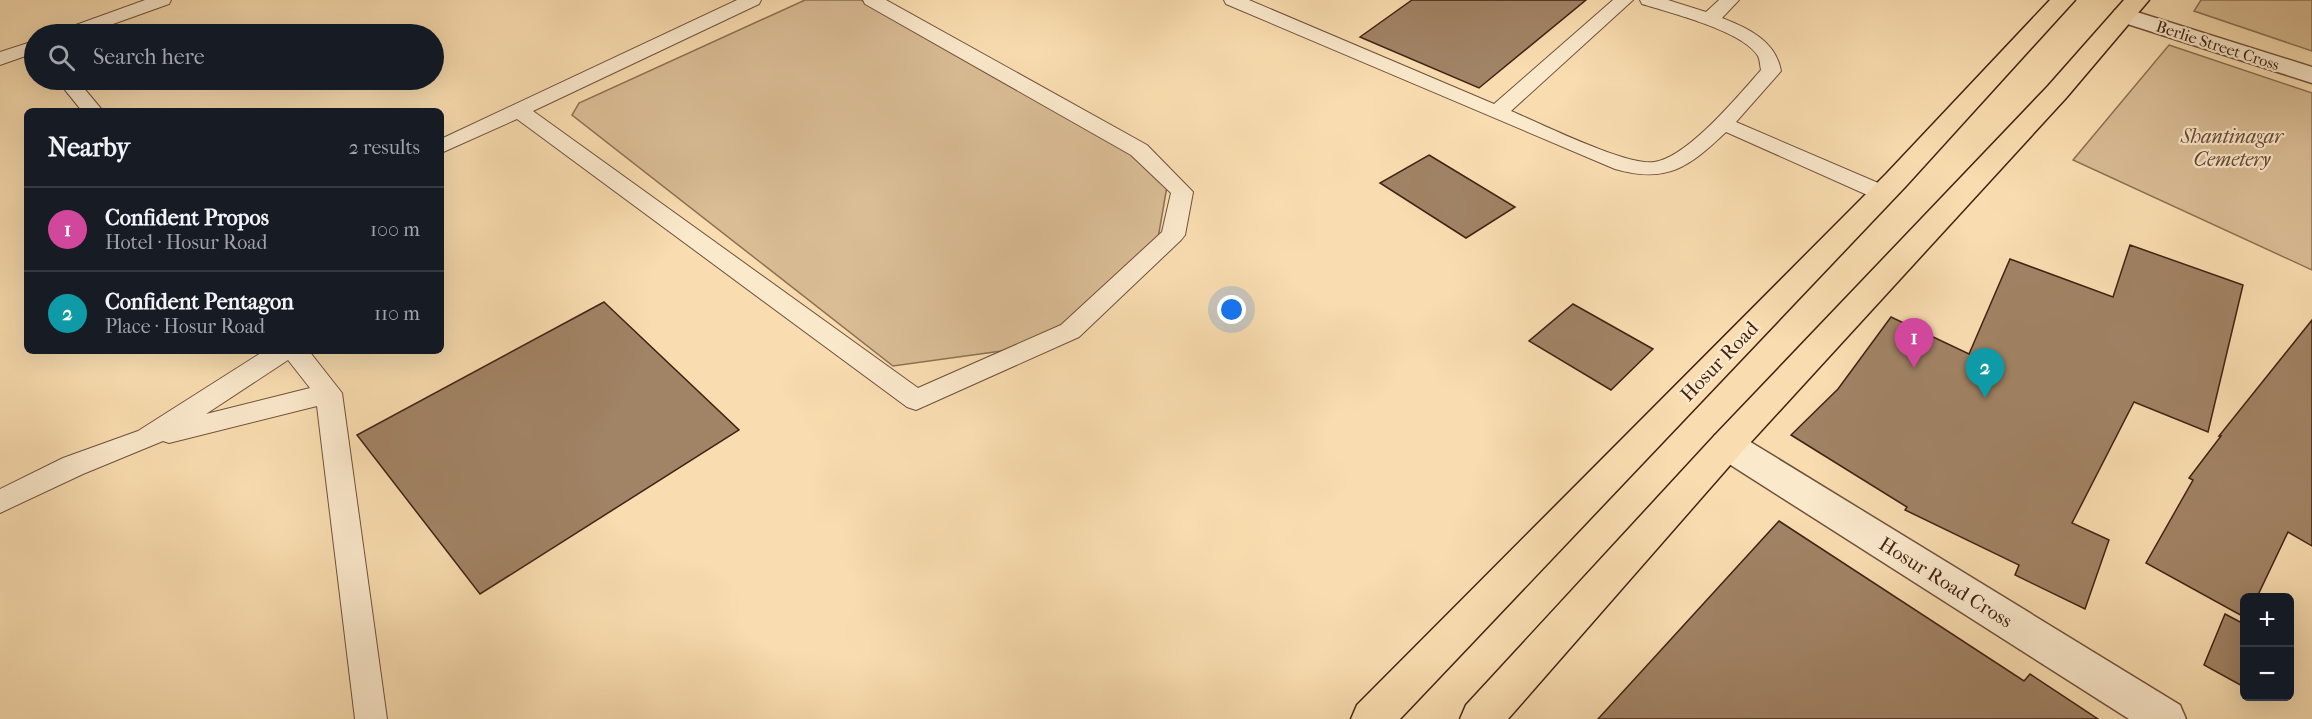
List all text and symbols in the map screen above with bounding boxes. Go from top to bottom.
street label: Berlie Street Cross [2154,17,2282,74]
search box [24,24,444,90]
icon: search [45,41,78,74]
text: Search here [93,44,205,70]
park label: Shantinagar Cemetery [2180,125,2285,171]
text: Nearby [48,132,130,163]
text: 2 results [349,136,420,159]
text: Confident Propos [105,205,269,231]
text: 1 [64,218,71,241]
text: 100 m [370,218,420,241]
text: Hotel · Hosur Road [105,231,267,254]
text: Confident Pentagon [105,289,294,315]
your location [1217,295,1246,324]
text: 2 [62,302,73,325]
text: 110 m [374,302,420,325]
text: Place · Hosur Road [105,315,265,338]
street label: Hosur Road [1676,316,1764,406]
pin: 1 [1894,318,1934,368]
pin: 2 [1966,348,2004,398]
street label: Hosur Road Cross [1875,532,2017,633]
map controls [2240,593,2294,701]
button: + [2240,593,2294,647]
button: − [2240,647,2294,701]

